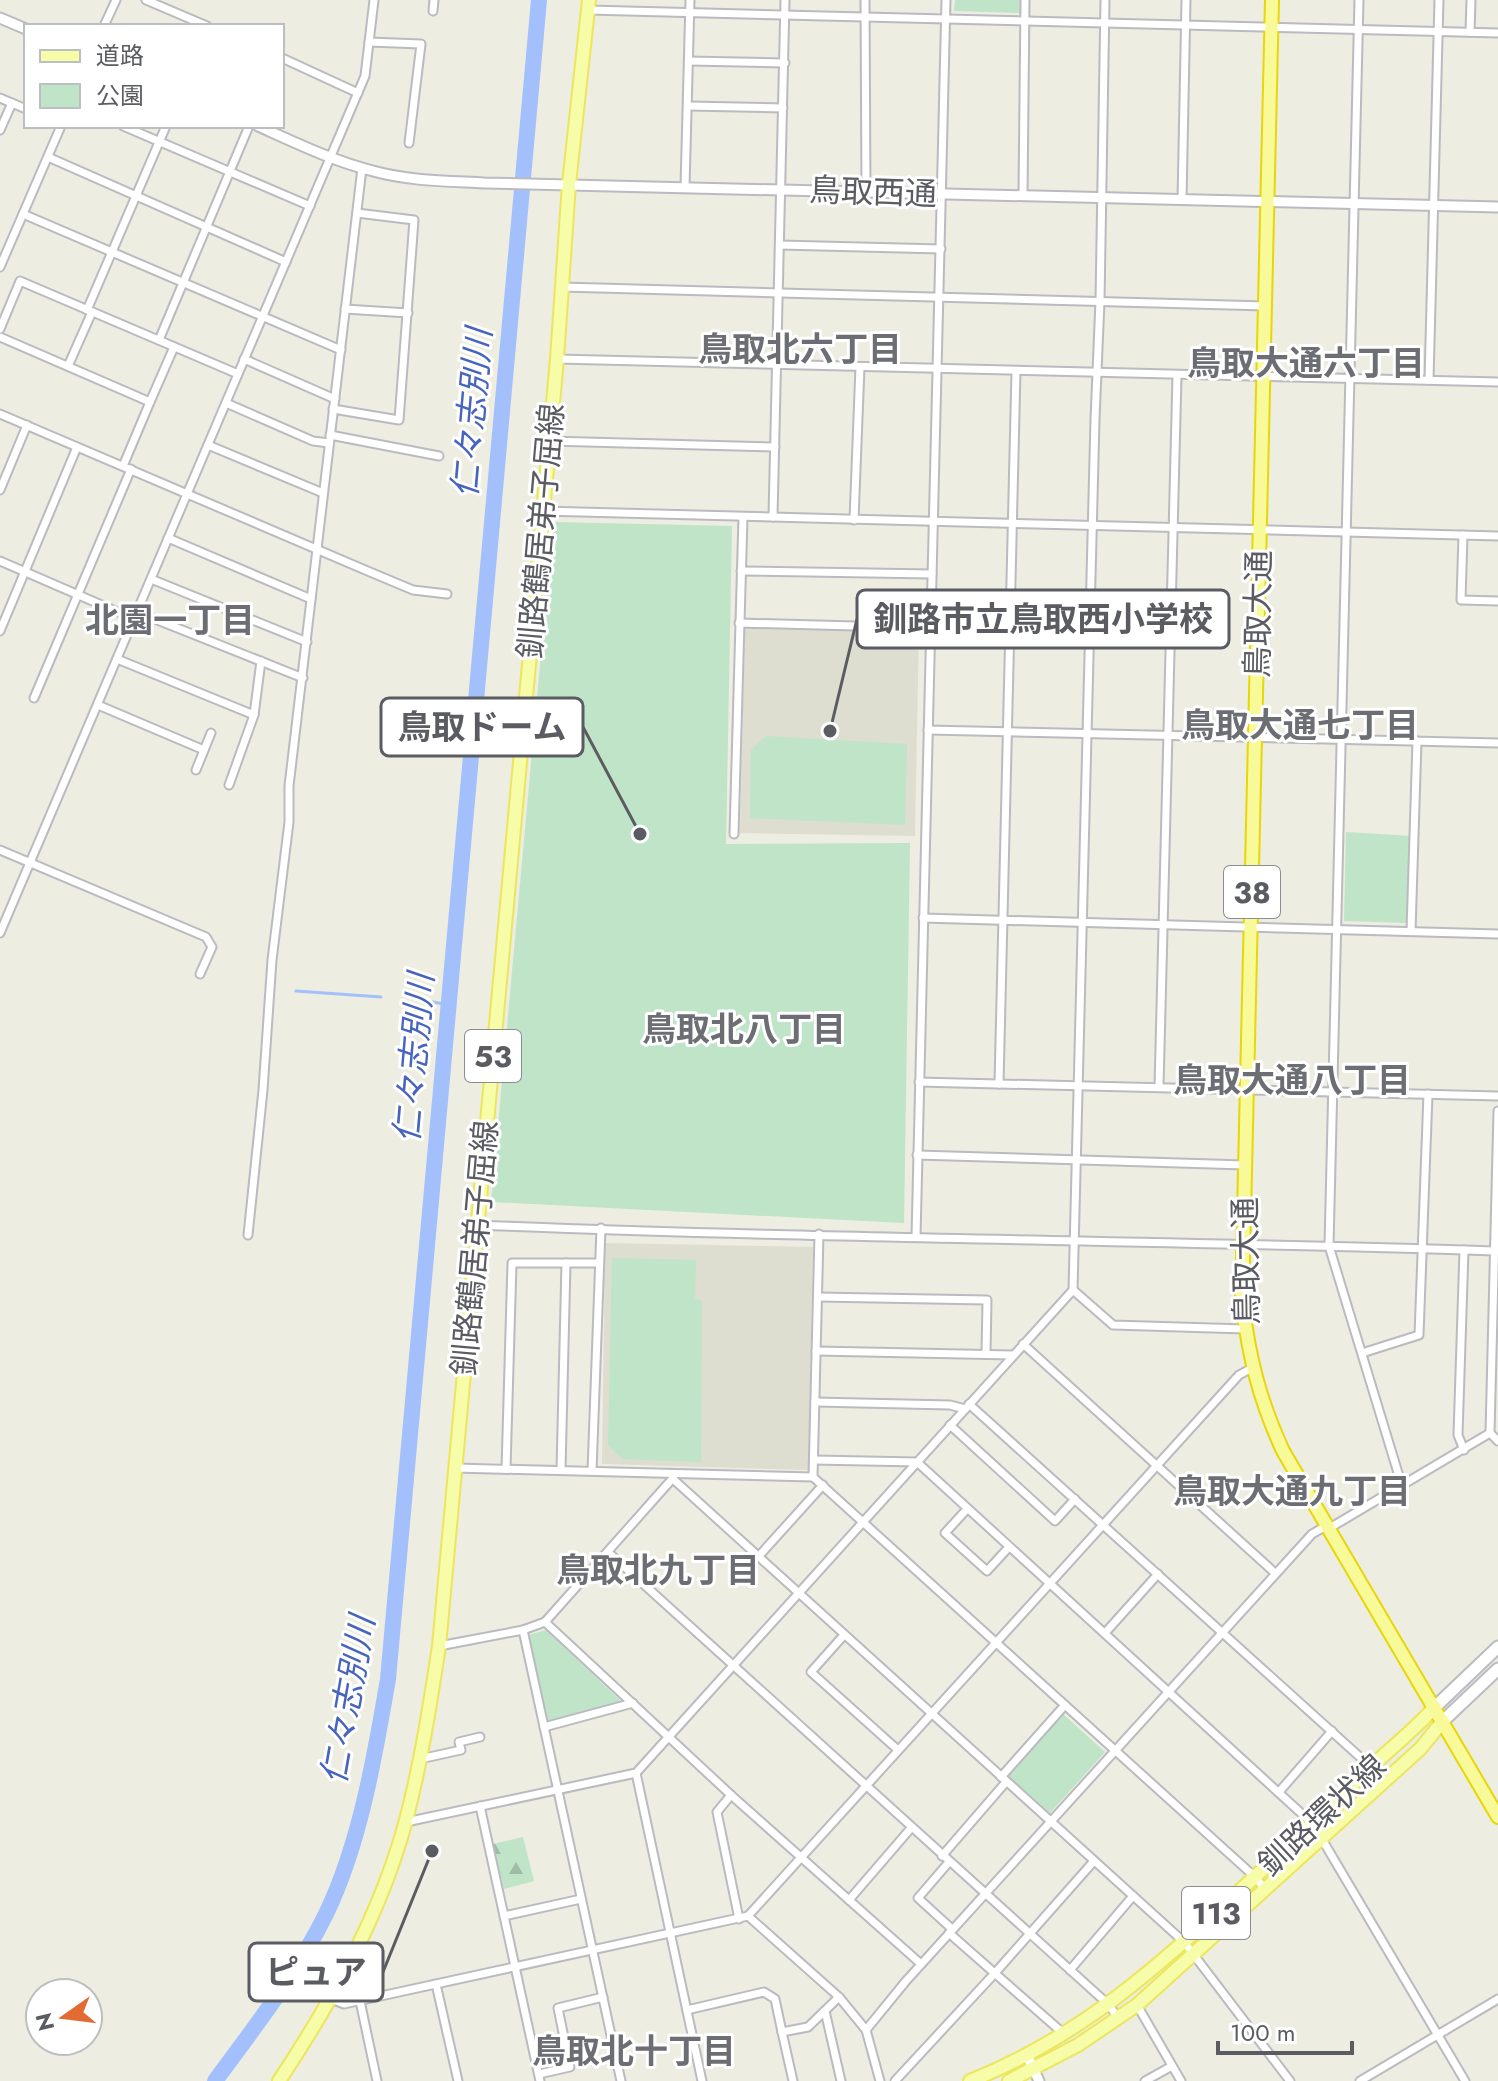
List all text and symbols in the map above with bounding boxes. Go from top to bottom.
legend [24,24,284,128]
text: 道路 [96,38,144,73]
text: 公園 [96,78,144,113]
street label: 鳥取西通 [808,167,938,217]
water label: 仁々志別川 [440,323,504,500]
district label: 鳥取北六丁目 [698,325,902,374]
district label: 鳥取大通六丁目 [1187,339,1425,388]
street label: 釧路鶴居弟子屈線 [507,401,575,661]
street label: 鳥取大通 [1234,550,1282,678]
callout: 釧路市立鳥取西小学校 [857,590,1229,648]
text: 釧路市立鳥取西小学校 [873,595,1213,644]
district label: 北園一丁目 [85,596,255,645]
callout: 鳥取ドーム [381,698,583,756]
district label: 鳥取大通七丁目 [1181,701,1419,750]
text: 鳥取ドーム [398,703,566,752]
road number: 38 [1224,866,1280,918]
water label: 仁々志別川 [382,968,446,1145]
district label: 鳥取北八丁目 [642,1005,846,1054]
road number: 53 [465,1030,521,1082]
district label: 鳥取大通八丁目 [1173,1056,1411,1105]
street label: 釧路鶴居弟子屈線 [441,1118,509,1378]
street label: 鳥取大通 [1222,1197,1270,1325]
district label: 鳥取大通九丁目 [1173,1467,1411,1516]
district label: 鳥取北九丁目 [556,1546,760,1595]
water label: 仁々志別川 [309,1609,387,1788]
street label: 釧路環状線 [1248,1744,1396,1886]
road number: 113 [1182,1887,1250,1939]
callout: ピュア [249,1943,383,2001]
text: ピュア [265,1948,367,1997]
north arrow [24,1977,104,2057]
scale bar [1218,2005,1352,2055]
text: N [27,2009,62,2034]
text: 100 m [1230,2015,1296,2050]
district label: 鳥取北十丁目 [532,2027,736,2076]

